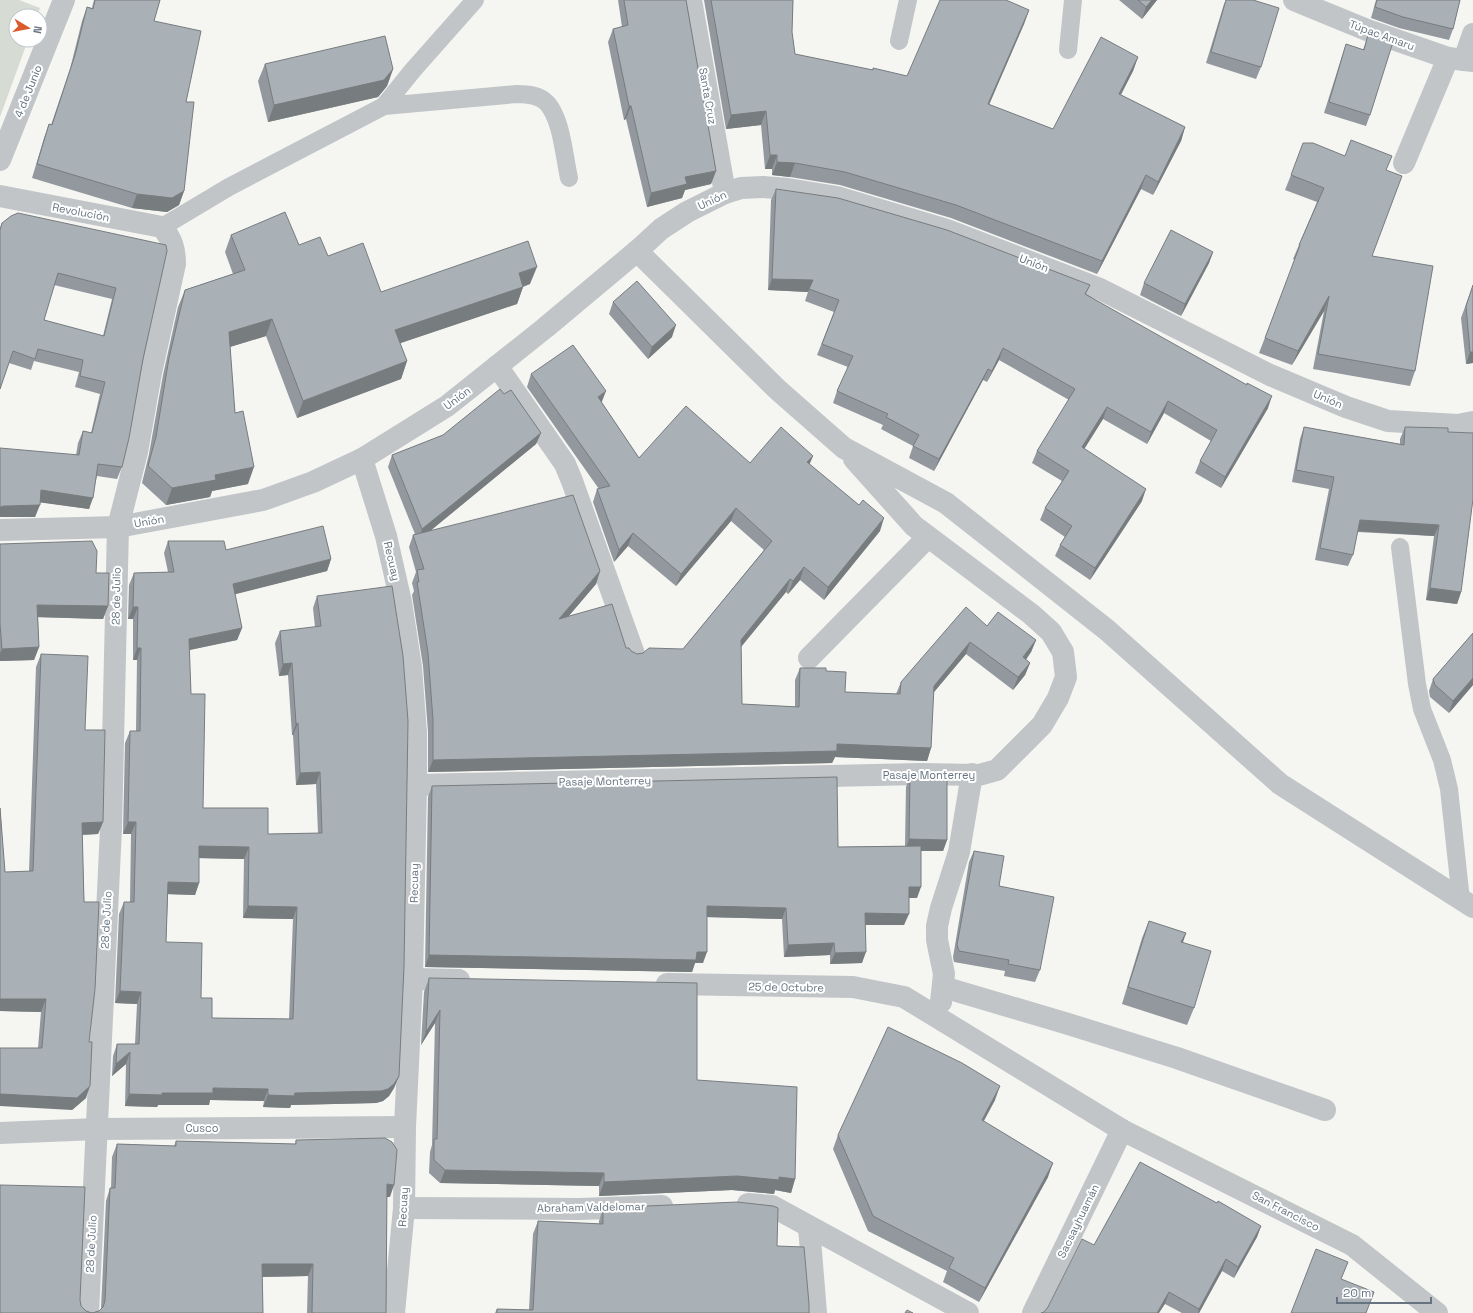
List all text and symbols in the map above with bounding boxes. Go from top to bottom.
north arrow [8,8,48,48]
street label: Túpac Amaru [1347,17,1417,53]
text: N [30,25,45,35]
street label: 4 de Junio [11,63,45,119]
street label: Santa Cruz [696,66,720,126]
street label: Unión [695,187,729,213]
street label: Revolución [51,200,111,224]
street label: Unión [1017,251,1051,275]
street label: Unión [441,383,473,413]
street label: Unión [1311,387,1345,411]
street label: Unión [133,511,165,531]
street label: Recuay [381,540,403,582]
street label: 28 de Julio [108,567,124,625]
street label: Pasaje Monterrey [883,768,975,782]
street label: Pasaje Monterrey [559,773,651,789]
street label: Recuay [407,863,421,903]
street label: 28 de Julio [97,891,115,949]
street label: 25 de Octubre [748,979,824,995]
street label: Cusco [186,1121,219,1135]
street label: Sacsayhuamán [1054,1182,1102,1260]
street label: Recuay [395,1187,411,1227]
street label: San Francisco [1250,1188,1322,1234]
street label: Abraham Valdelomar [537,1199,645,1215]
street label: 28 de Julio [82,1215,100,1273]
scale bar [1337,1279,1431,1305]
text: 20 m [1343,1285,1371,1301]

